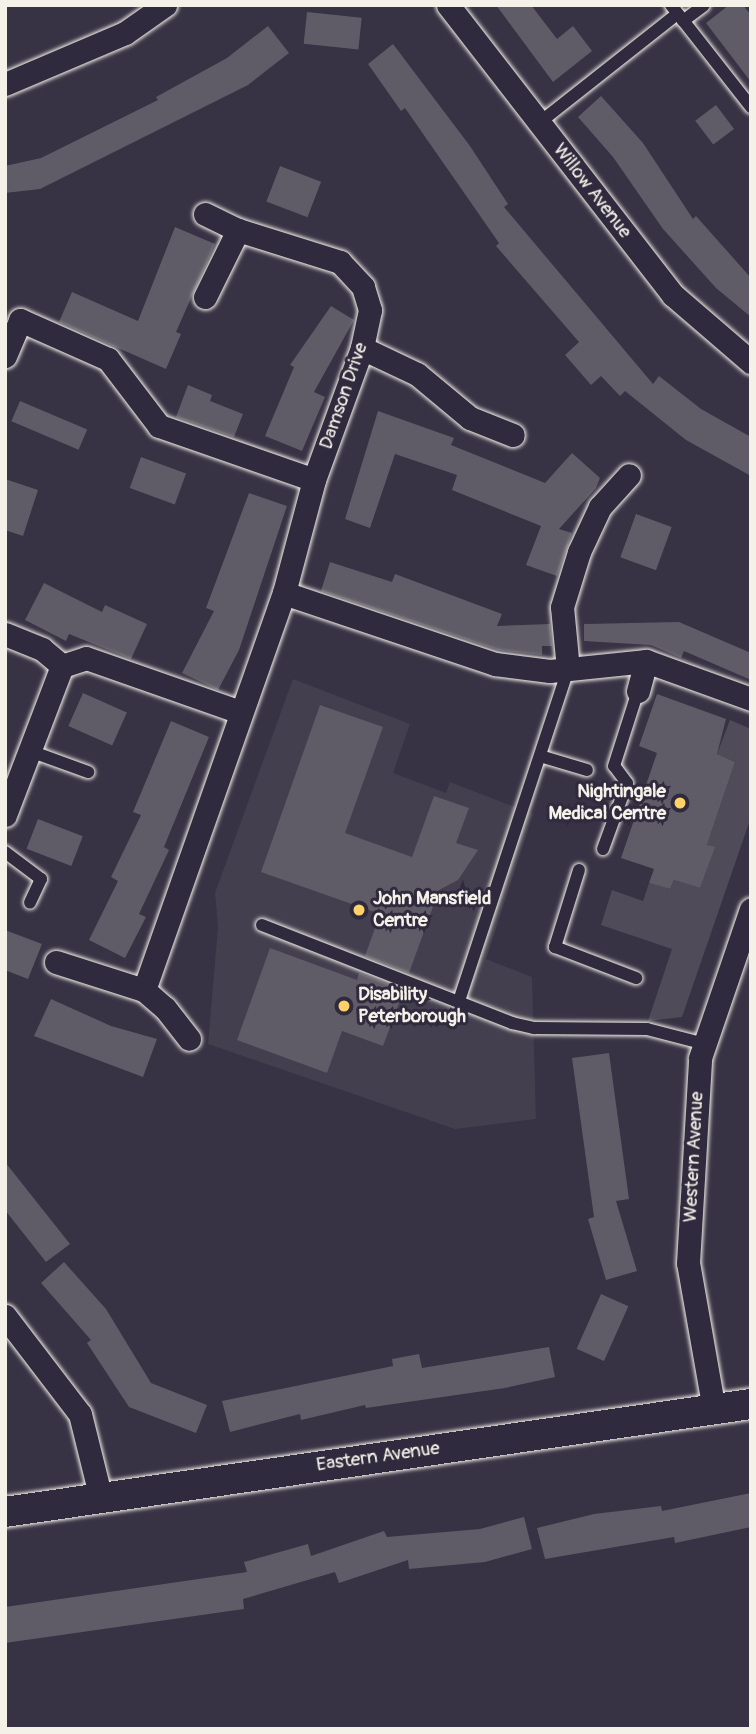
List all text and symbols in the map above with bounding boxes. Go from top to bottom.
street label: Willow Avenue [548,139,636,243]
street label: Damson Drive [315,340,373,452]
place label: Nightingale Medical Centre [548,781,666,825]
marker: Nightingale Medical Centre [672,795,688,811]
place label: John Mansfield Centre [373,888,491,932]
marker: John Mansfield Centre [351,902,367,918]
place label: Disability Peterborough [358,984,466,1028]
marker: Disability Peterborough [336,998,352,1014]
street label: Western Avenue [679,1091,709,1223]
street label: Eastern Avenue [315,1437,441,1477]

